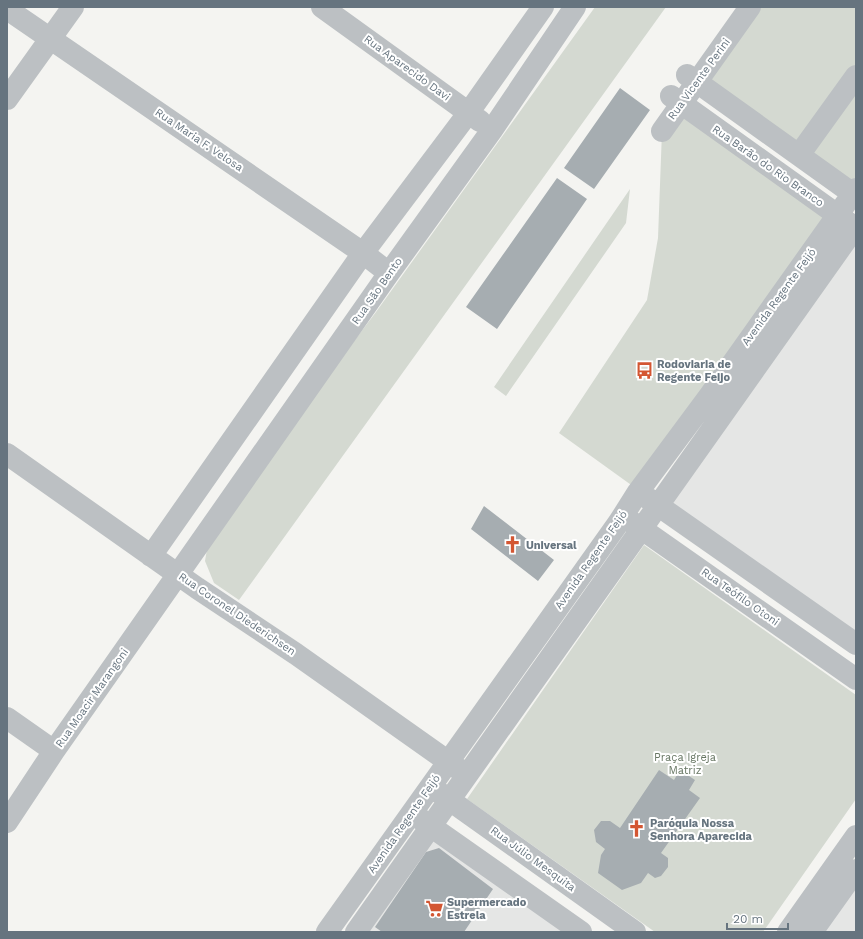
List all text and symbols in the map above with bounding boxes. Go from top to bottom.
street label: Rua Aparecido Davi [361,32,453,104]
street label: Rua Vicente Perini [665,36,733,122]
street label: Rua Maria F. Velosa [153,106,245,174]
street label: Rua Barão do Rio Branco [710,122,826,210]
street label: Avenida Regente Feijó [739,246,819,348]
street label: Rua São Bento [349,255,405,327]
place label: Rodoviaria de Regente Feijo [657,358,731,384]
bus stop icon: Rodoviaria de Regente Feijo [634,360,654,380]
street label: Avenida Regente Feijó [552,508,630,612]
church icon: Universal [503,535,523,555]
place label: Universal [526,539,577,552]
street label: Rua Teófilo Otoni [699,565,781,629]
street label: Rua Coronel Diederichsen [176,570,298,658]
street label: Rua Moacir Marangoni [53,646,131,750]
park label: Praça Igreja Matriz [654,751,716,777]
street label: Avenida Regente Feijó [365,772,443,876]
place label: Paróquia Nossa Senhora Aparecida [650,817,753,843]
church icon: Paróquia Nossa Senhora Aparecida [627,819,647,839]
street label: Rua Júlio Mesquita [488,824,578,894]
place label: Supermercado Estrela [447,896,527,922]
supermarket icon: Supermercado Estrela [424,898,444,918]
scale bar [727,905,788,931]
text: 20 m [733,912,763,926]

